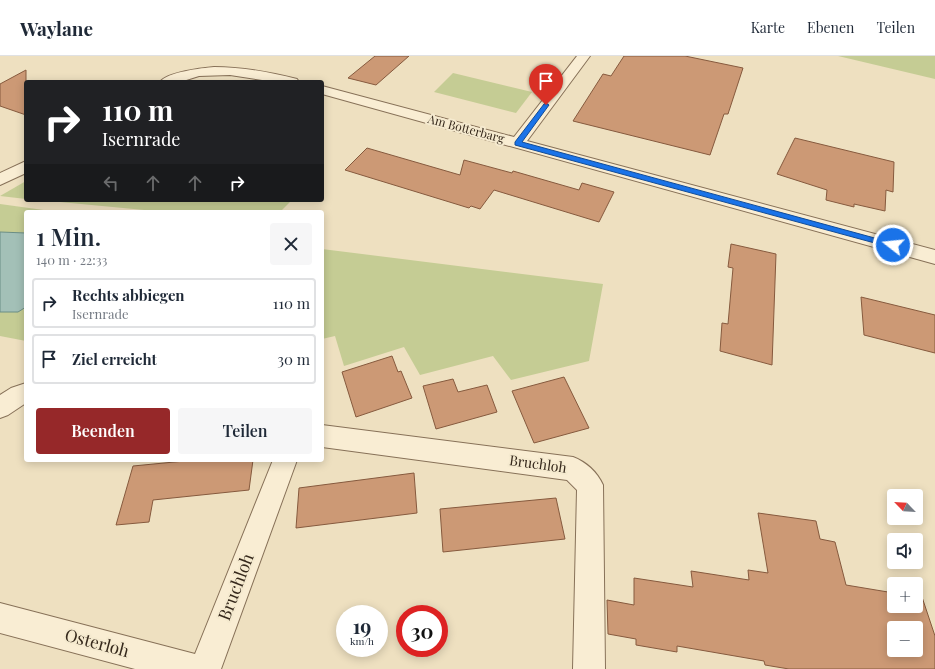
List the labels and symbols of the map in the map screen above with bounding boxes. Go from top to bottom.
pin [529,64,563,105]
street label: Am Botterbarg [425,110,507,146]
position arrow [872,224,914,266]
street label: Bruchloh [508,450,569,477]
north arrow [887,489,923,525]
street label: Bruchloh [212,550,258,623]
speed limit sign: 30 [396,605,448,657]
street label: Osterloh [63,623,132,661]

